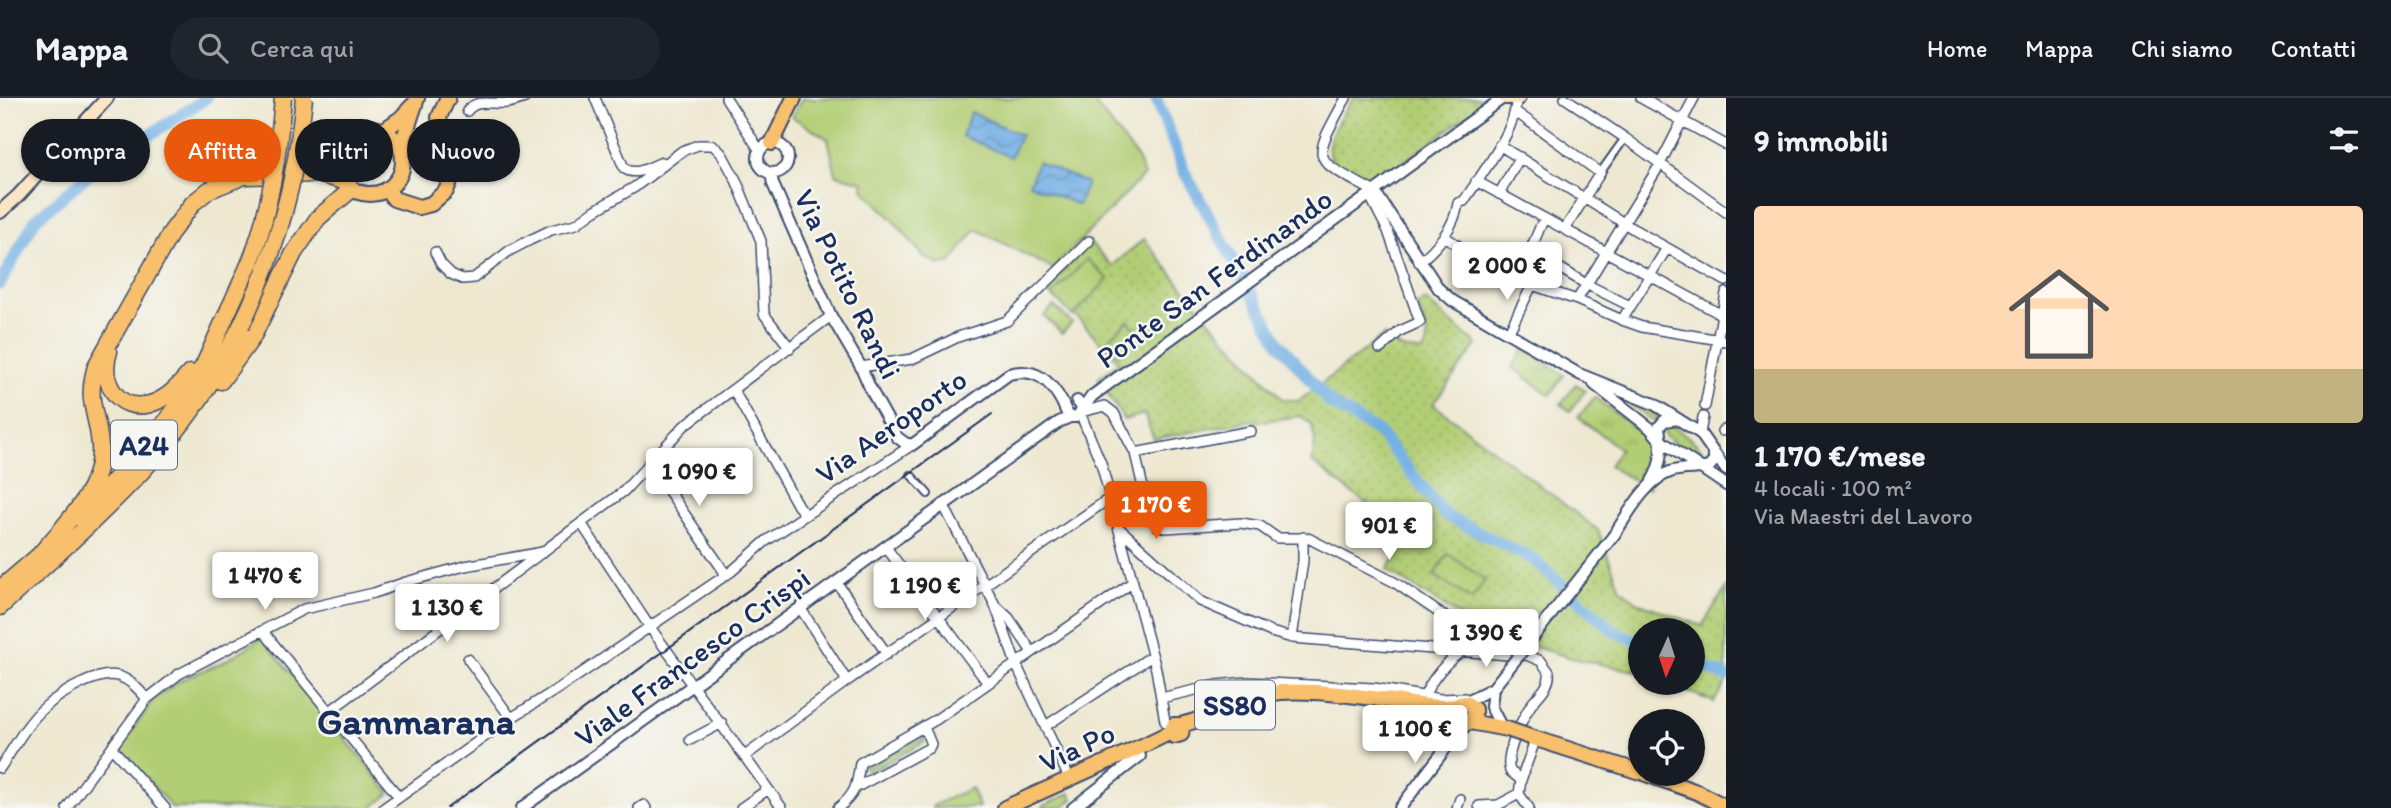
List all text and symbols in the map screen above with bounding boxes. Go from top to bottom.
search box [170,17,660,80]
text: Mappa [35,29,128,68]
icon: search [194,29,232,67]
text: Cerca qui [250,32,354,64]
text: Home [1927,34,1987,63]
text: Mappa [2025,34,2093,63]
text: Chi siamo [2131,34,2233,63]
text: Contatti [2271,34,2356,63]
chip: Compra [21,119,150,182]
chip: Affitta [164,119,281,182]
chip: Filtri [295,119,393,182]
chip: Nuovo [407,119,520,182]
icon: filters [2325,121,2363,159]
text: 9 immobili [1754,122,1888,159]
street label: Ponte San Ferdinando [1089,180,1339,376]
street label: Via Potito Randi [786,183,910,385]
pin: 2 000 € [1442,242,1572,302]
text: 2 000 € [1468,251,1546,279]
icon: home [1996,251,2122,377]
street label: Via Aeroporto [808,360,974,492]
road number: A24 [111,420,177,470]
text: 1 170 €/mese [1754,437,1926,474]
pin: 1 090 € [634,448,764,508]
text: 1 090 € [662,457,736,485]
text: 4 locali · 100 m² [1754,474,1912,502]
pin: 1 170 € [1091,482,1221,541]
text: 1 170 € [1121,490,1191,518]
text: Via Maestri del Lavoro [1754,502,1973,530]
pin: 901 € [1340,503,1438,562]
text: 901 € [1361,511,1417,539]
pin: 1 470 € [200,552,330,612]
street label: Viale Francesco Crispi [567,559,817,755]
text: 1 470 € [228,561,302,589]
pin: 1 190 € [860,562,990,622]
text: 1 190 € [889,571,961,599]
pin: 1 130 € [382,584,512,644]
text: 1 130 € [411,593,483,621]
pin: 1 390 € [1421,610,1551,669]
text: 1 390 € [1450,618,1522,646]
north arrow [1628,618,1704,695]
map controls [1628,618,1705,786]
road number: SS80 [1195,680,1275,730]
district label: Gammarana [317,699,516,743]
pin: 1 100 € [1350,706,1480,765]
button: locate [1628,709,1705,786]
street label: Via Po [1033,713,1121,781]
text: 1 100 € [1378,714,1452,742]

